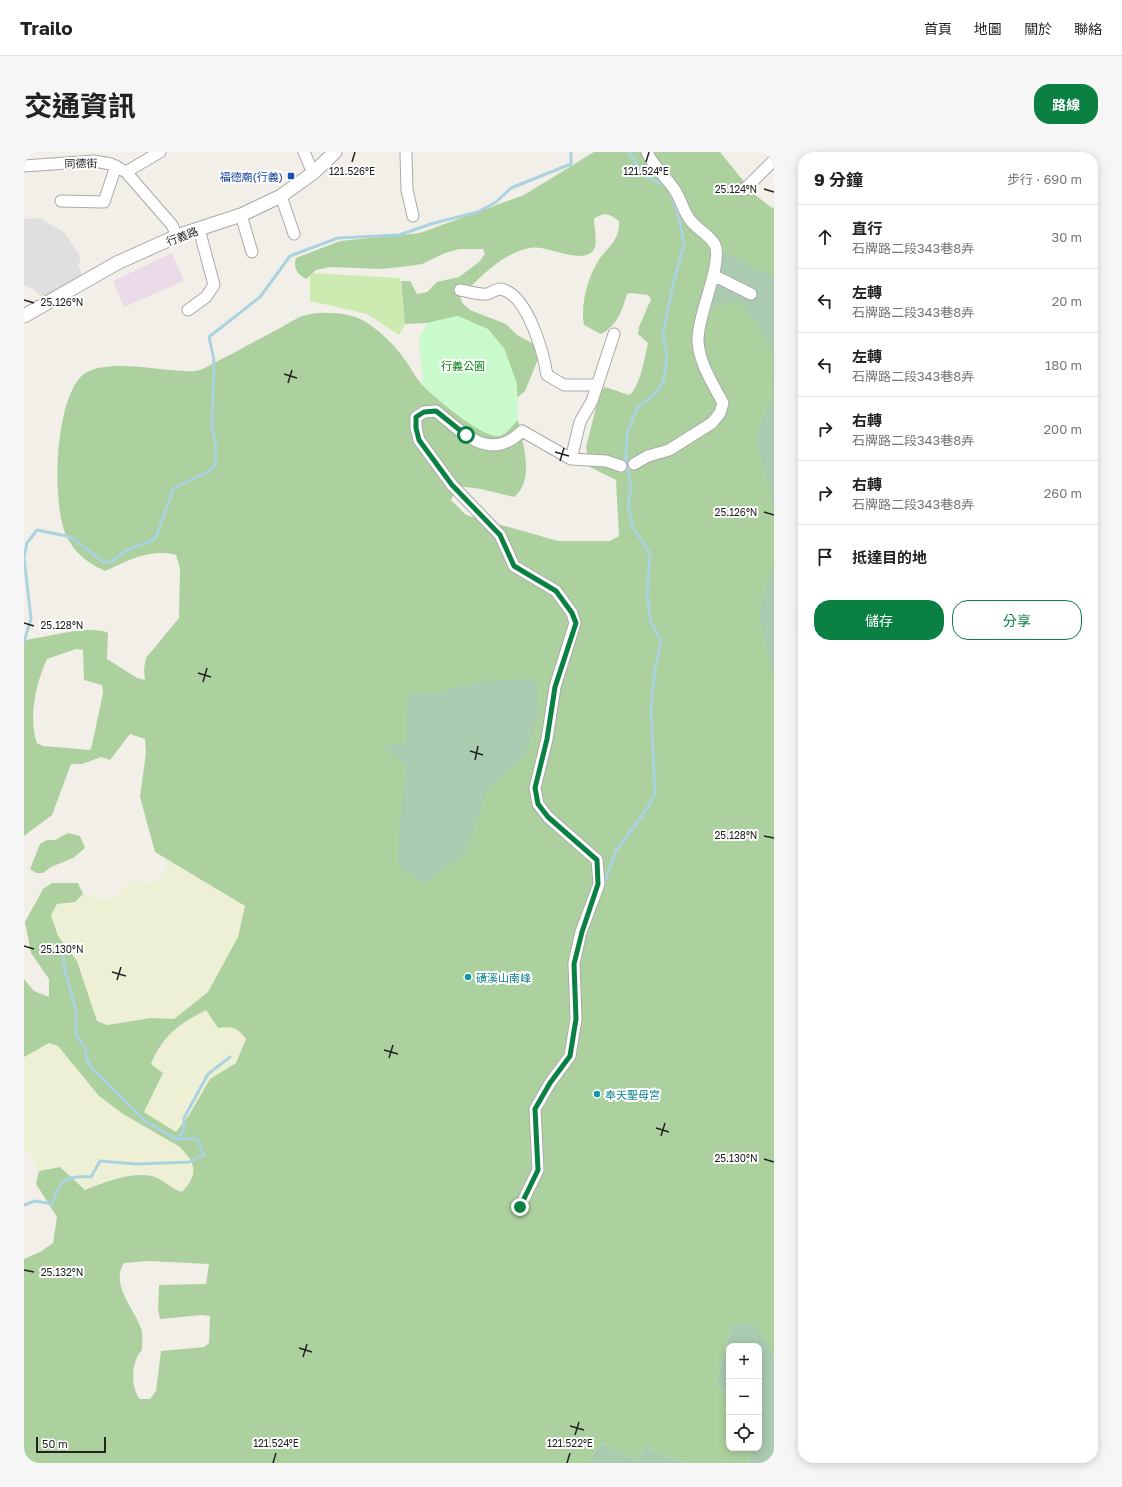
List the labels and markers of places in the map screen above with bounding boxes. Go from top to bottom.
place label: 福德廟(行義) [220,170,283,183]
marker: 福德廟(行義) [286,171,296,181]
place label: 磺溪山南峰 [476,971,531,984]
marker: 磺溪山南峰 [463,972,473,982]
place label: 奉天聖母宮 [605,1088,660,1101]
marker: 奉天聖母宮 [592,1089,602,1099]

